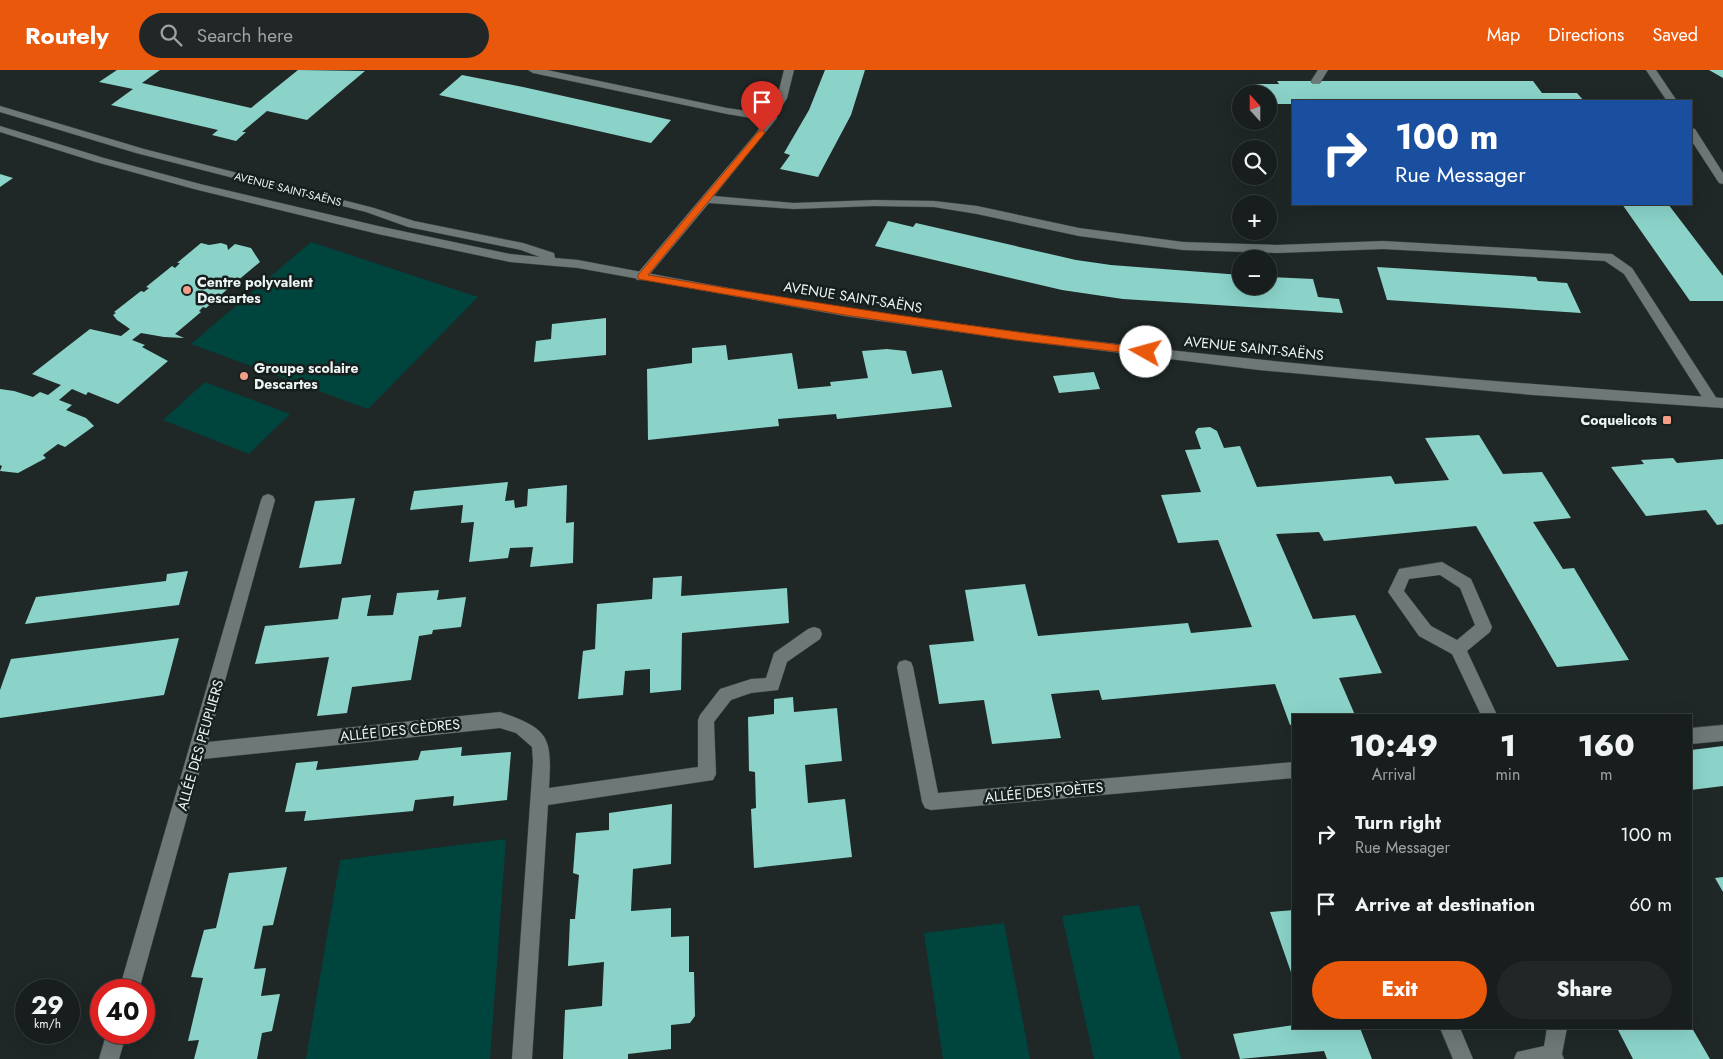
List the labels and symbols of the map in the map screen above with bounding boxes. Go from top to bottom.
pin [741,81,783,132]
north arrow [1232,85,1278,130]
street label: AVENUE SAINT-SAËNS [233,168,343,210]
place label: Centre polyvalent Descartes [197,272,313,308]
street label: AVENUE SAINT-SAËNS [782,276,924,318]
marker: Centre polyvalent Descartes [181,284,193,296]
position arrow [1119,325,1171,377]
street label: AVENUE SAINT-SAËNS [1183,331,1325,365]
place label: Groupe scolaire Descartes [254,358,358,394]
marker: Groupe scolaire Descartes [238,370,250,382]
place label: Coquelicots [1581,410,1658,430]
marker: Coquelicots [1661,414,1673,426]
street label: ALLÉE DES PEUPLIERS [172,677,228,813]
street label: ALLÉE DES CÈDRES [339,714,461,746]
street label: ALLÉE DES POÈTES [984,777,1104,807]
speed limit sign: 40 [90,979,155,1044]

